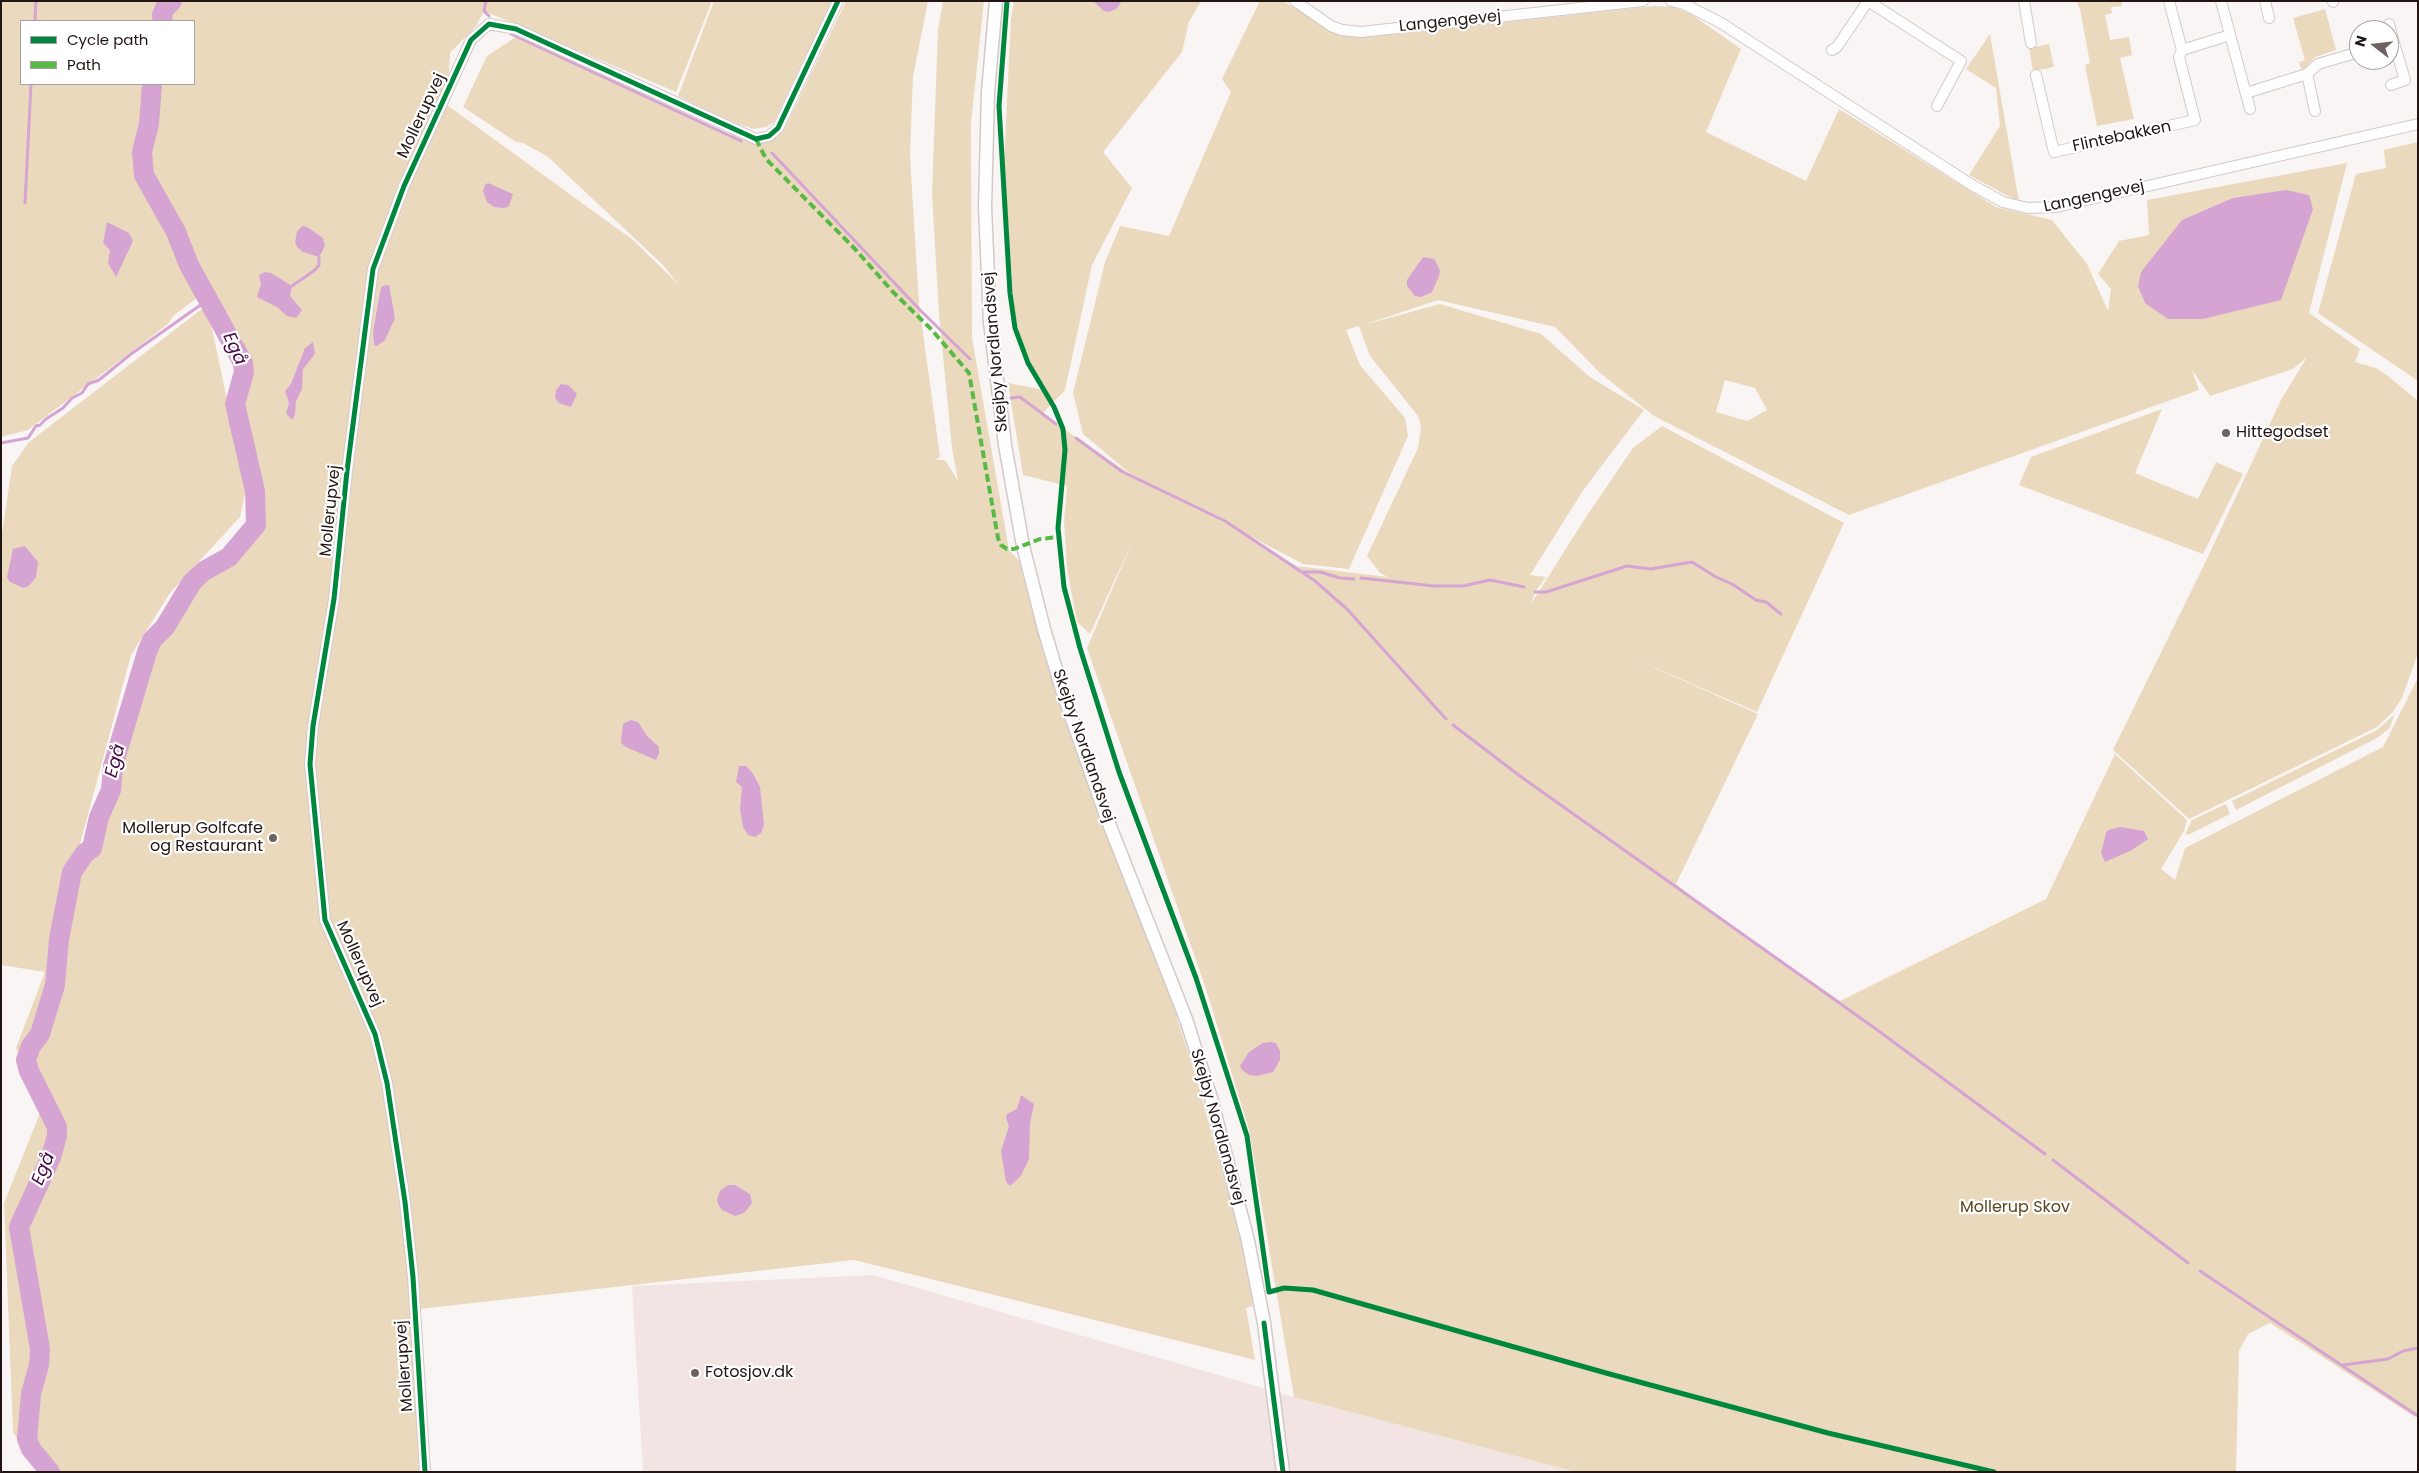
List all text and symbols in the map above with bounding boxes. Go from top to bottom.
street label: Langengevej [1398,7,1502,37]
legend [20,20,195,85]
north arrow [2349,20,2399,70]
text: Cycle path [67,29,148,50]
text: N [2349,33,2372,49]
text: Path [67,54,101,75]
street label: Mollerupvej [394,70,450,162]
street label: Flintebakken [2071,117,2173,157]
street label: Langengevej [2042,177,2146,217]
street label: Skejby Nordlandsvej [979,271,1013,433]
water label: Egå [217,329,251,369]
place label: Hittegodset [2236,423,2329,443]
marker: Hittegodset [2220,427,2232,439]
street label: Mollerupvej [317,464,345,558]
street label: Skejby Nordlandsvej [1048,667,1118,825]
water label: Egå [101,742,131,780]
place label: Mollerup Golfcafe og Restaurant [122,819,263,857]
marker: Mollerup Golfcafe og Restaurant [267,832,279,844]
street label: Mollerupvej [332,918,386,1010]
street label: Skejby Nordlandsvej [1186,1047,1248,1207]
water label: Egå [28,1149,60,1189]
park label: Mollerup Skov [1960,1198,2070,1218]
street label: Mollerupvej [392,1320,418,1412]
place label: Fotosjov.dk [705,1363,793,1383]
marker: Fotosjov.dk [689,1367,701,1379]

